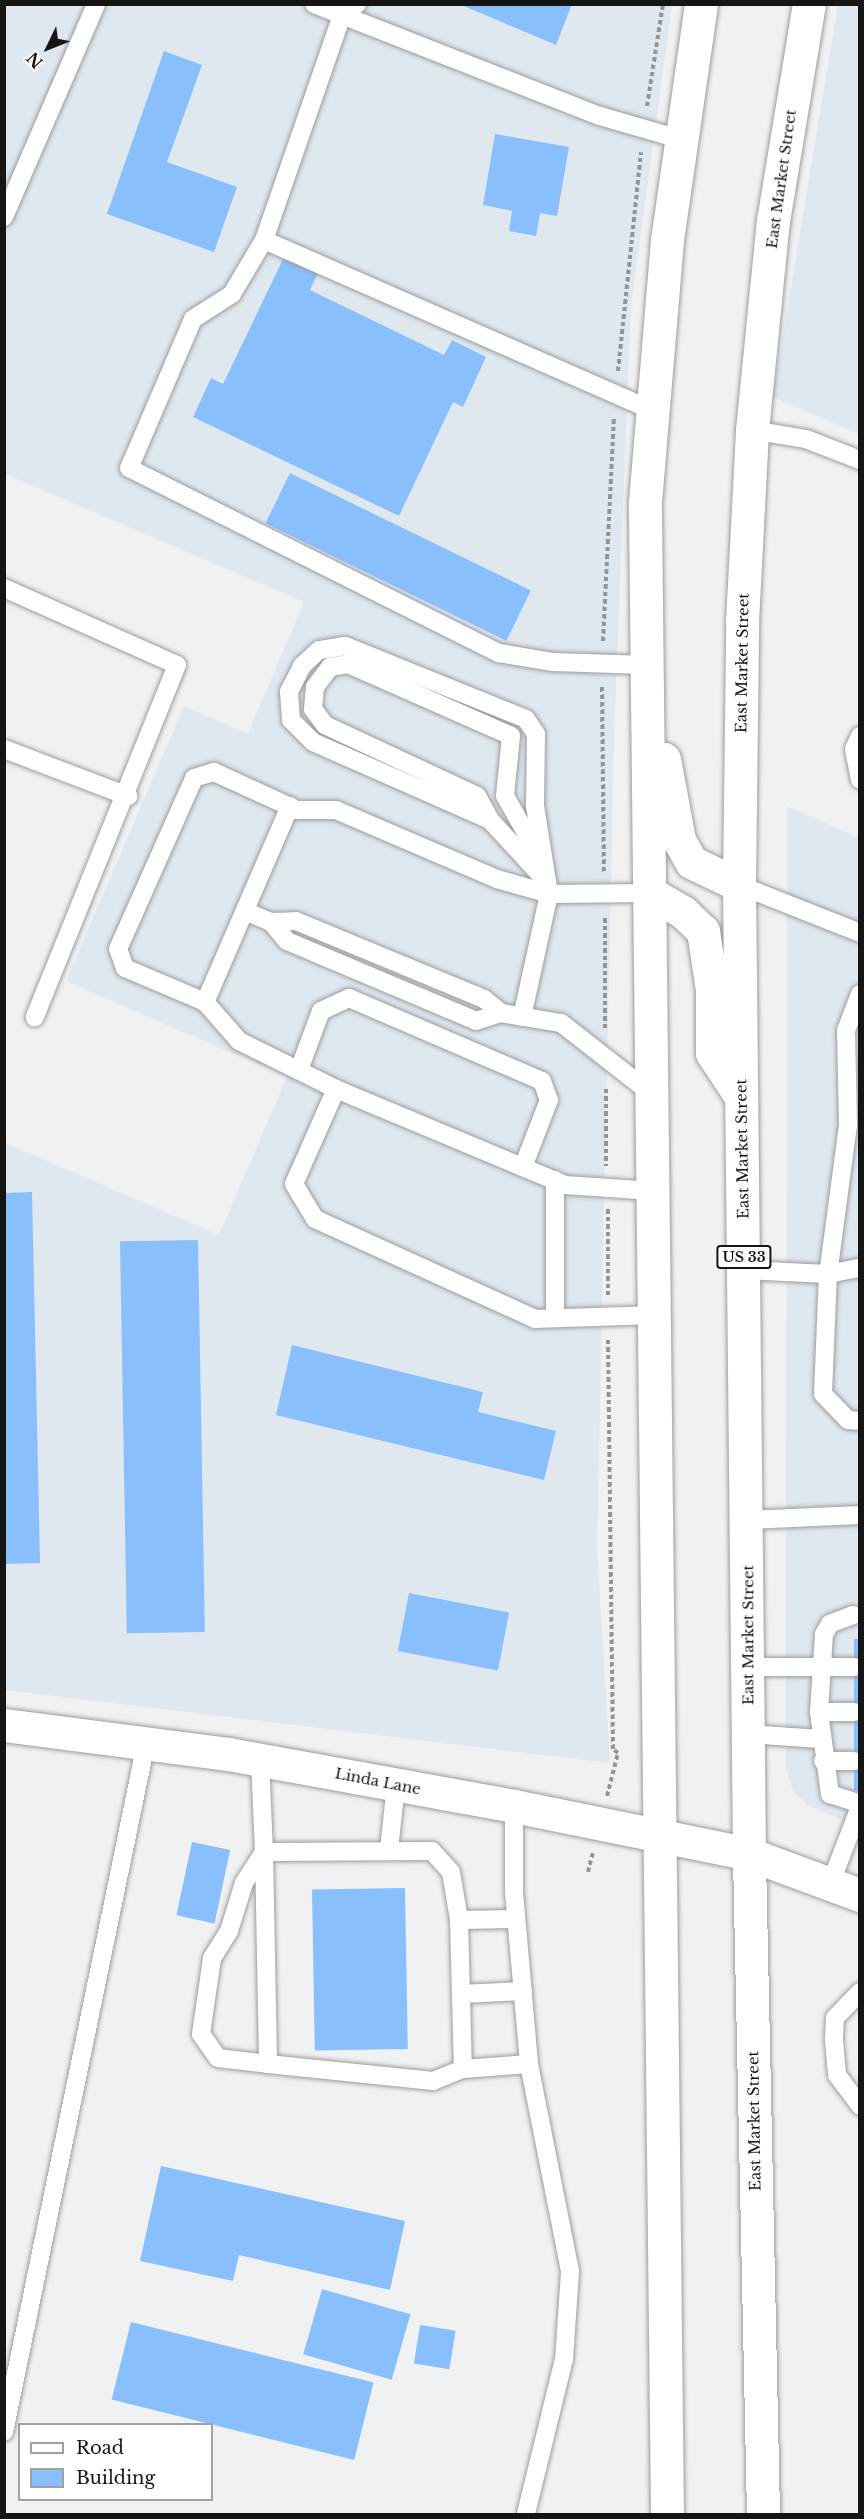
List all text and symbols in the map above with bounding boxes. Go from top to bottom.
north arrow [18,18,78,78]
text: N [22,48,47,73]
street label: East Market Street [762,108,800,250]
street label: East Market Street [732,593,752,733]
street label: East Market Street [732,1079,752,1219]
road number: US 33 [716,1246,772,1268]
street label: East Market Street [739,1565,757,1705]
street label: Linda Lane [333,1764,423,1798]
street label: East Market Street [744,2051,764,2191]
legend [18,2423,213,2501]
text: Road [76,2437,124,2459]
text: Building [76,2467,155,2489]

